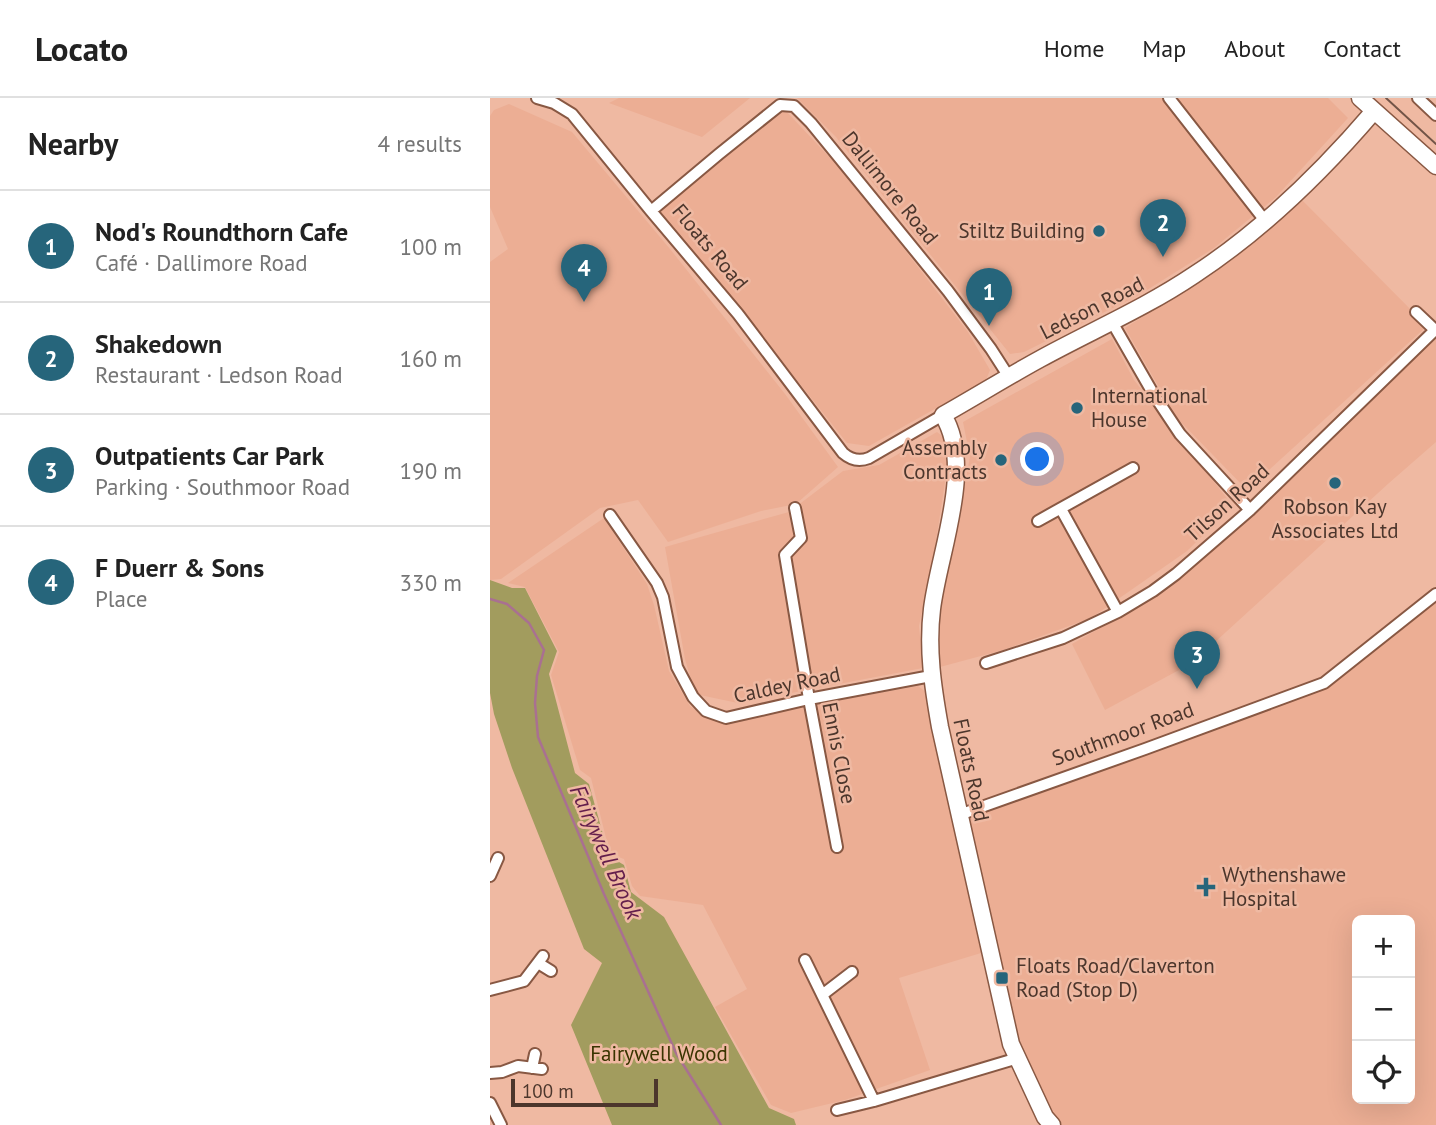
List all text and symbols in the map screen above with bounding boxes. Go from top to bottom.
text: Locato [35,27,128,70]
text: Home [1044,33,1104,64]
text: Map [1142,33,1186,64]
text: About [1224,33,1285,64]
text: Contact [1323,33,1401,64]
text: Nearby [28,124,118,163]
street label: Dallimore Road [836,125,944,250]
text: 4 results [378,129,462,158]
street label: Floats Road [666,198,754,295]
pin: 2 [1140,199,1186,257]
text: Nod's Roundthorn Cafe [95,215,348,248]
place label: Stiltz Building [958,217,1085,244]
marker: Stiltz Building [1091,223,1107,239]
text: 1 [44,232,58,261]
text: 100 m [400,232,462,261]
pin: 4 [561,244,607,302]
text: Café · Dallimore Road [95,248,308,277]
pin: 1 [966,268,1012,326]
street label: Ledson Road [1035,270,1148,345]
text: Shakedown [95,327,222,360]
text: 2 [44,344,58,373]
text: 160 m [400,344,462,373]
text: Restaurant · Ledson Road [95,360,343,389]
place label: International House [1091,382,1207,433]
marker: International House [1069,400,1085,416]
place label: Assembly Contracts [902,434,987,485]
text: Outpatients Car Park [95,439,324,472]
your location [1020,442,1054,476]
marker: Assembly Contracts [993,452,1009,468]
text: 3 [44,456,58,485]
text: 190 m [400,456,462,485]
street label: Tilson Road [1179,457,1275,548]
text: Parking · Southmoor Road [95,472,350,501]
marker: Robson Kay Associates Ltd [1327,475,1343,491]
place label: Robson Kay Associates Ltd [1271,493,1399,544]
text: F Duerr & Sons [95,551,264,584]
text: 4 [44,568,58,597]
text: 330 m [400,568,462,597]
text: Place [95,584,148,613]
pin: 3 [1174,631,1220,689]
street label: Caldey Road [731,660,843,709]
street label: Southmoor Road [1048,695,1198,772]
street label: Ennis Close [816,700,863,806]
street label: Floats Road [947,716,996,824]
water label: Fairywell Brook [564,780,650,925]
place label: Wythenshawe Hospital [1222,861,1346,912]
marker: Wythenshawe Hospital [1196,877,1216,897]
map controls [1352,915,1415,1104]
button: + [1352,915,1415,978]
place label: Floats Road/Claverton Road (Stop D) [1016,952,1215,1003]
marker: Floats Road/Claverton Road (Stop D) [994,970,1010,986]
button: − [1352,978,1415,1041]
park label: Fairywell Wood [590,1040,728,1067]
button: locate [1352,1041,1415,1104]
scale bar [511,1076,658,1108]
text: 100 m [522,1079,574,1103]

